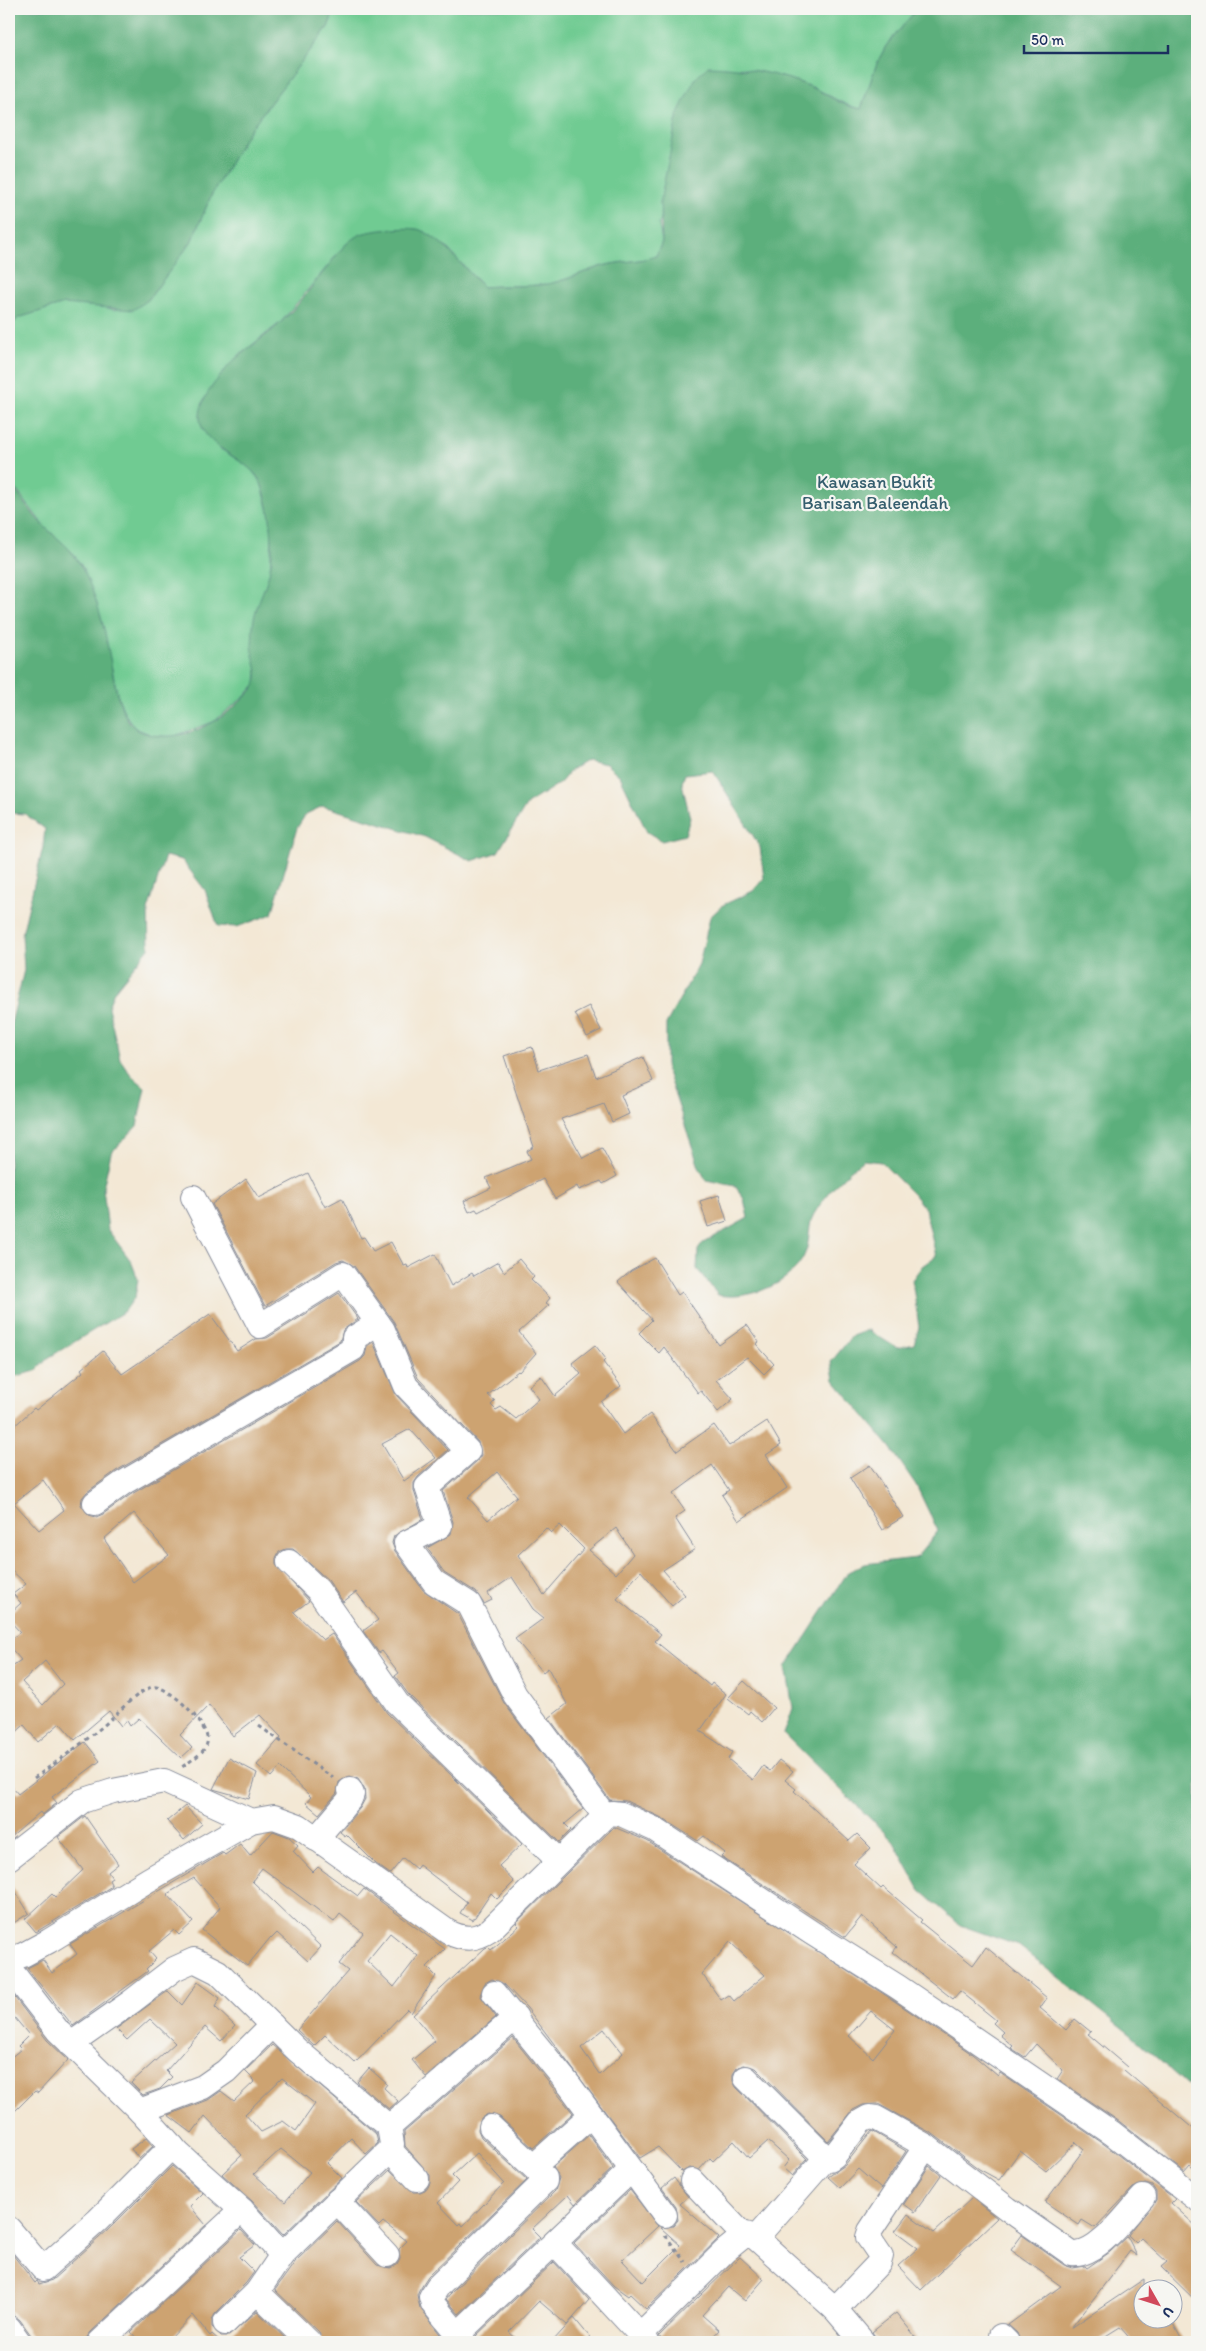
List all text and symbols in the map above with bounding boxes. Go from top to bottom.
scale bar [1024,22,1167,54]
text: 50 m [1031,31,1064,49]
park label: Kawasan Bukit Barisan Baleendah [802,471,948,514]
north arrow [1134,2278,1184,2328]
text: U [1158,2303,1177,2321]

